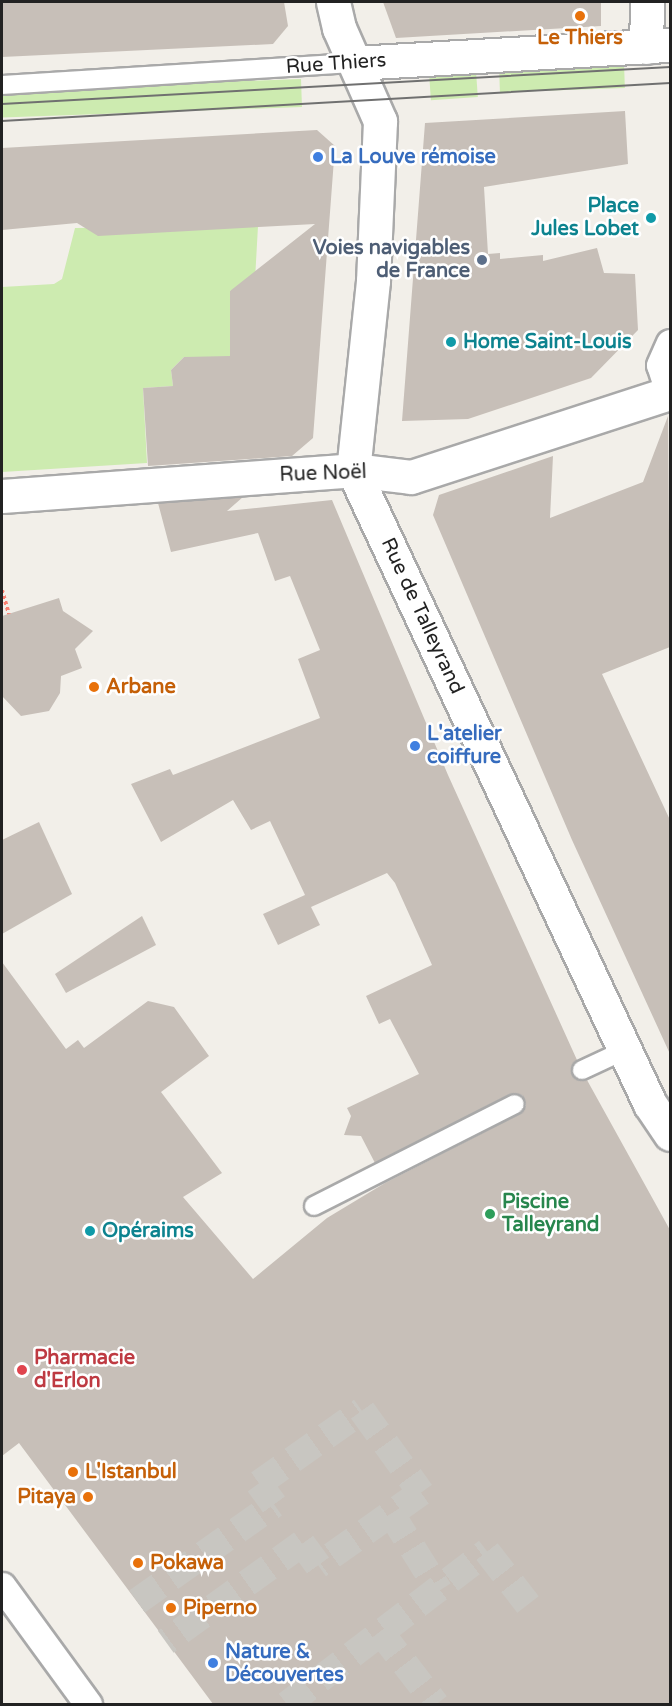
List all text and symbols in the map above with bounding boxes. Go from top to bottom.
marker: Le Thiers [573,9,587,23]
place label: Le Thiers [537,26,623,50]
street label: Rue Thiers [285,49,387,79]
place label: La Louve rémoise [330,145,496,169]
marker: La Louve rémoise [311,150,325,164]
place label: Place Jules Lobet [531,195,639,242]
marker: Place Jules Lobet [644,211,658,225]
place label: Voies navigables de France [313,237,470,284]
marker: Voies navigables de France [475,253,489,267]
place label: Home Saint-Louis [463,330,632,354]
marker: Home Saint-Louis [444,335,458,349]
street label: Rue Noël [279,460,367,488]
street label: Rue de Talleyrand [375,534,469,698]
place label: Arbane [106,675,176,699]
marker: Arbane [87,680,101,694]
place label: L'atelier coiffure [427,722,502,769]
marker: L'atelier coiffure [408,739,422,753]
place label: Piscine Talleyrand [502,1190,599,1237]
marker: Piscine Talleyrand [483,1207,497,1221]
place label: Opéraims [102,1219,194,1243]
marker: Opéraims [83,1224,97,1238]
place label: Pharmacie d'Erlon [34,1346,135,1393]
marker: Pharmacie d'Erlon [15,1363,29,1377]
place label: L'Istanbul [85,1460,177,1484]
marker: L'Istanbul [66,1465,80,1479]
place label: Pitaya [17,1485,76,1509]
marker: Pitaya [81,1490,95,1504]
place label: Pokawa [150,1551,224,1575]
marker: Pokawa [131,1556,145,1570]
place label: Piperno [183,1596,257,1620]
marker: Piperno [164,1601,178,1615]
place label: Nature & Découvertes [225,1640,344,1687]
marker: Nature & Découvertes [206,1656,220,1670]

